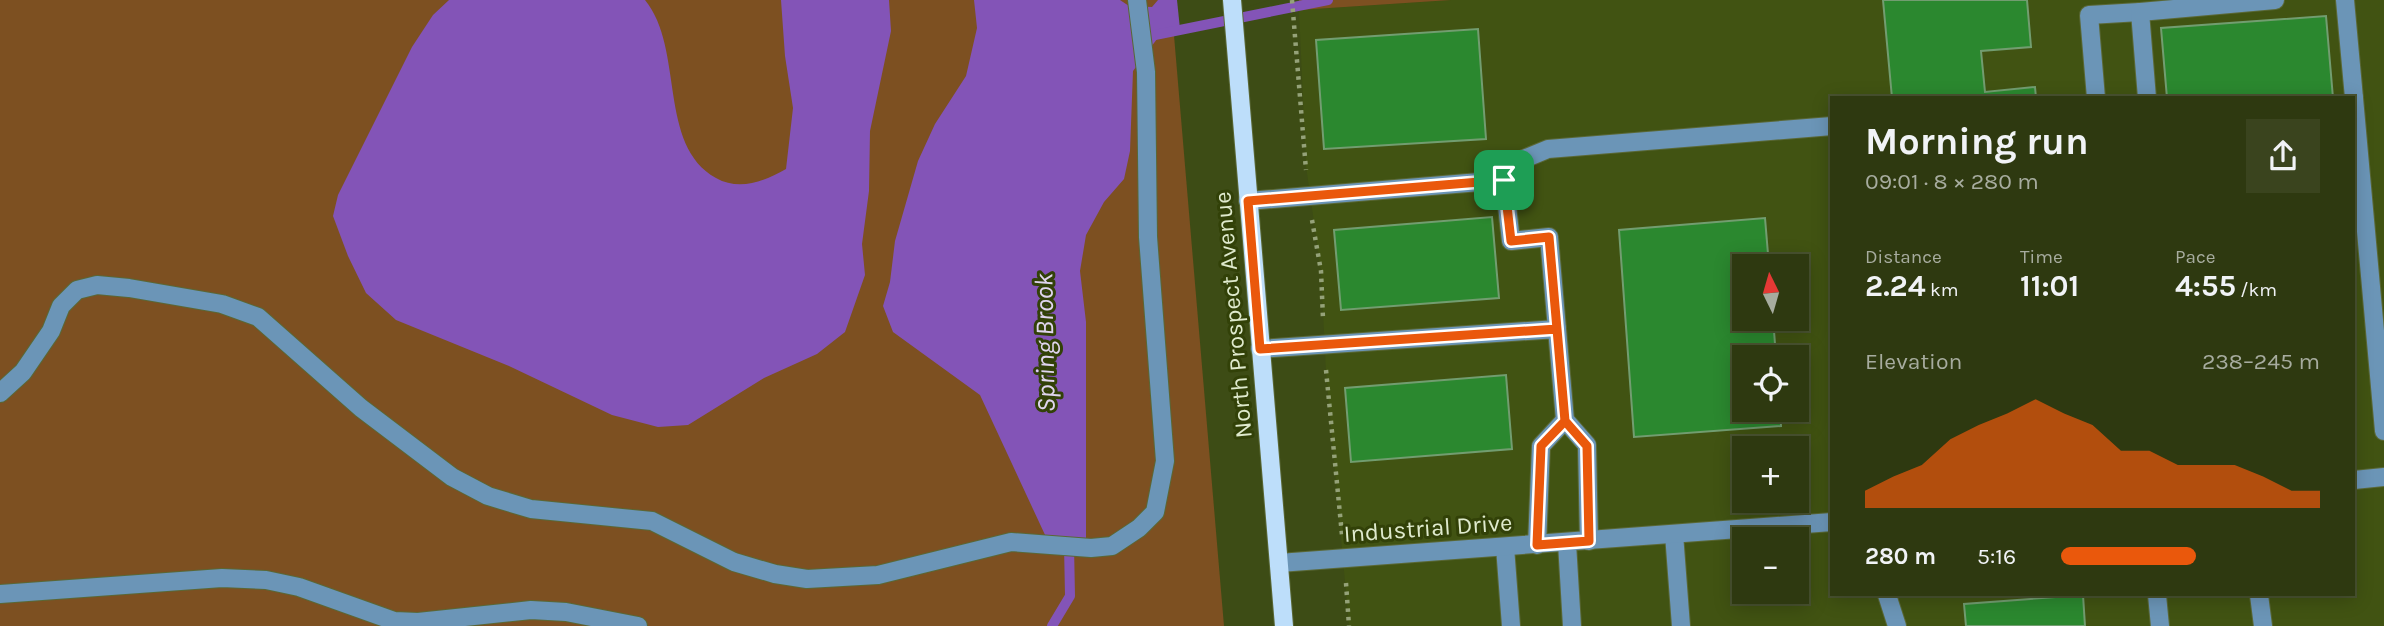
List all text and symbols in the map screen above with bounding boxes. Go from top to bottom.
text: Morning run [1865,119,2089,164]
button: share [2246,119,2320,193]
pin [1474,150,1534,210]
icon: arrive [1485,161,1523,199]
text: 09:01 · 8 × 280 m [1865,168,2039,195]
street label: North Prospect Avenue [1208,190,1258,440]
text: Distance [1865,246,1942,268]
text: Time [2020,246,2063,268]
text: Pace [2175,246,2216,268]
north arrow [1732,254,1810,331]
map controls [1732,254,1809,604]
text: 2.24 [1865,268,1926,304]
text: 11:01 [2020,268,2079,304]
text: 4:55 [2175,268,2236,304]
water label: Spring Brook [1028,272,1062,413]
text: km [1926,279,1959,301]
text: /km [2236,279,2277,301]
button: locate [1732,345,1809,422]
text: Elevation [1865,348,1962,375]
text: 238–245 m [2202,348,2320,375]
button: + [1732,436,1809,513]
street label: Industrial Drive [1343,508,1513,548]
button: − [1732,527,1809,604]
text: 280 m [1865,543,1936,570]
text: 5:16 [1977,543,2016,570]

